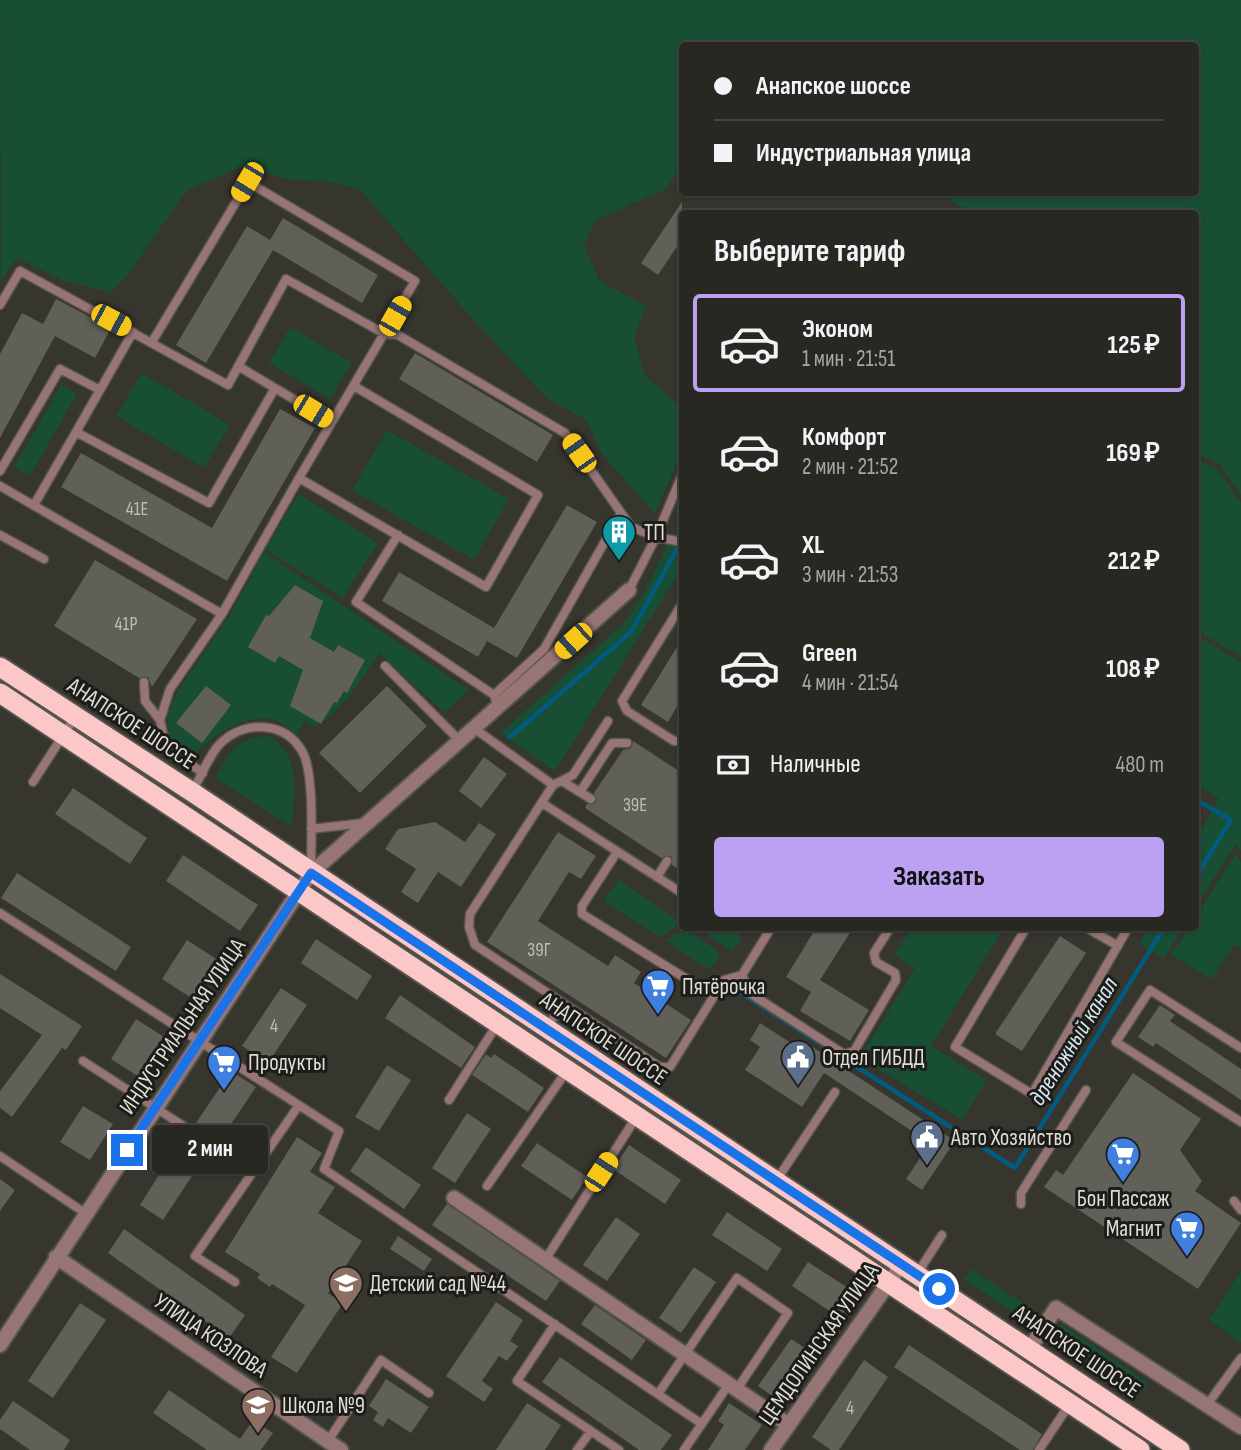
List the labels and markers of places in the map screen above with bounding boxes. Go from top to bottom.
building icon: ТП [600,513,638,562]
place label: ТП [644,519,665,547]
supermarket icon: Пятёрочка [639,967,677,1016]
place label: Пятёрочка [682,973,765,1001]
public building icon: Отдел ГИБДД [779,1038,817,1087]
supermarket icon: Продукты [205,1043,243,1092]
place label: Отдел ГИБДД [822,1044,925,1072]
place label: Продукты [248,1049,326,1077]
public building icon: Авто Хозяйство [908,1118,946,1167]
place label: Авто Хозяйство [950,1124,1072,1152]
supermarket icon: Бон Пассаж [1104,1135,1142,1184]
place label: Бон Пассаж [1077,1185,1170,1213]
supermarket icon: Магнит [1168,1209,1206,1258]
place label: Магнит [1106,1215,1162,1243]
school or university icon: Детский сад №44 [327,1264,365,1313]
place label: Детский сад №44 [370,1270,507,1298]
school or university icon: Школа №9 [239,1386,277,1435]
place label: Школа №9 [282,1392,365,1420]

